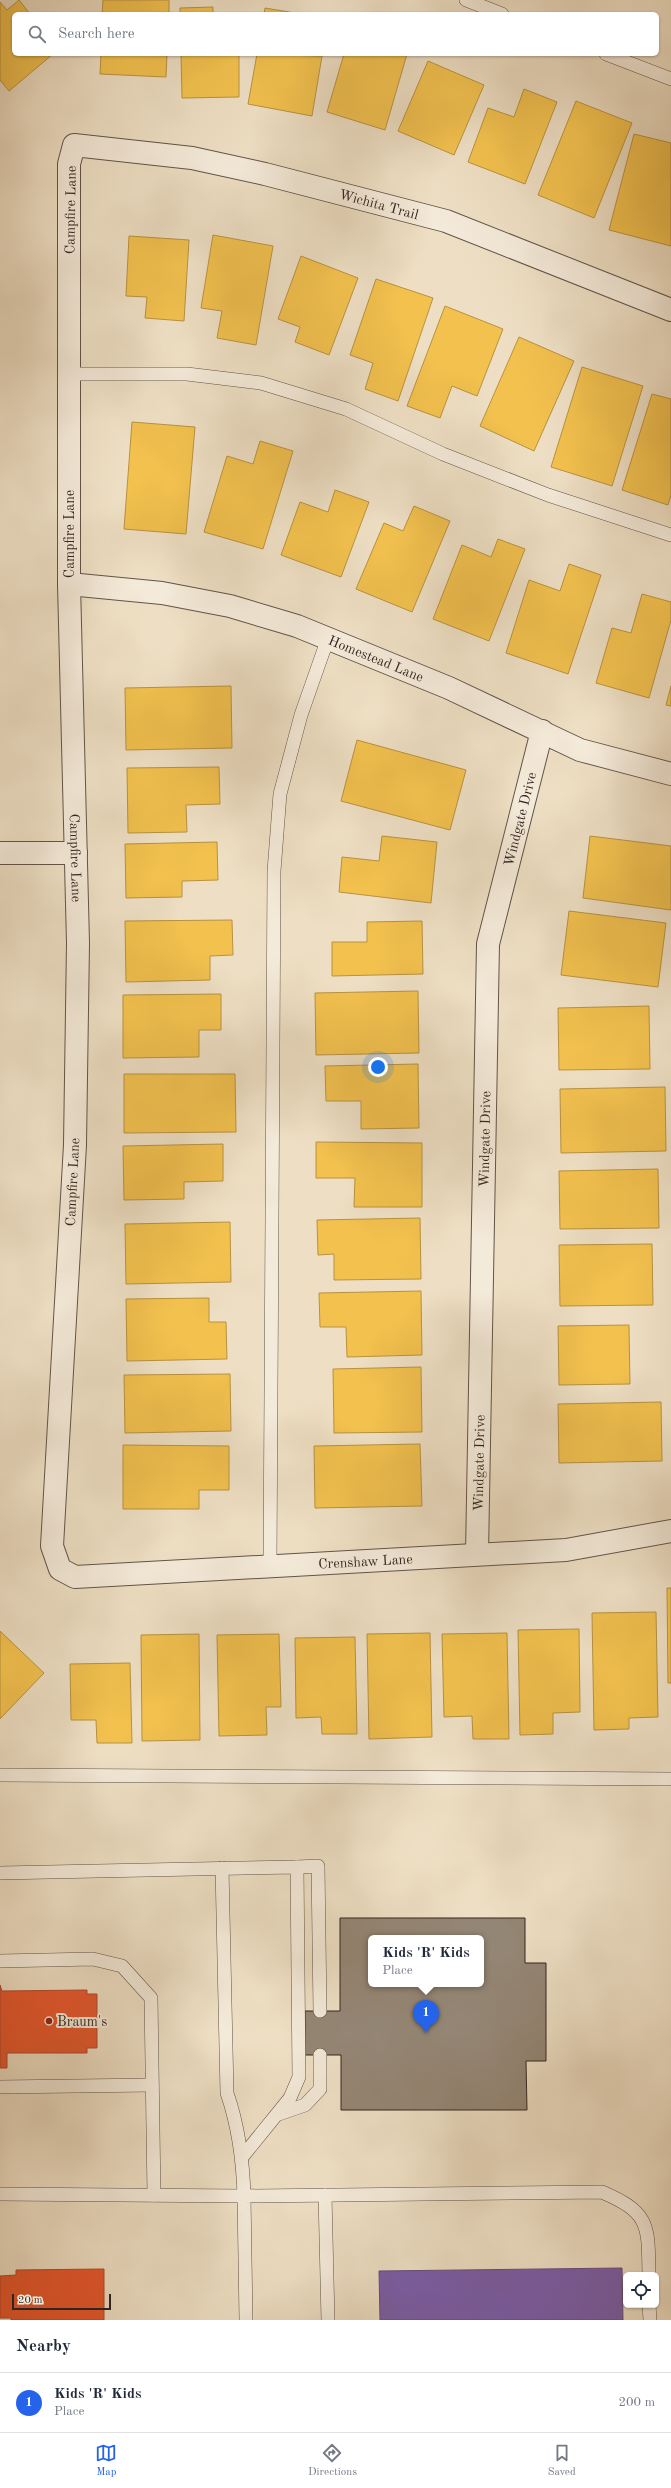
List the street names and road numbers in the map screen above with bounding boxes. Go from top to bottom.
street label: Campfire Lane [63,166,79,254]
street label: Wichita Trail [338,188,420,222]
street label: Campfire Lane [63,490,77,578]
street label: Homestead Lane [326,634,425,685]
street label: Windgate Drive [502,771,539,868]
street label: Campfire Lane [67,813,83,902]
street label: Windgate Drive [478,1091,493,1187]
street label: Campfire Lane [64,1138,82,1227]
street label: Windgate Drive [472,1415,488,1511]
street label: Crenshaw Lane [318,1552,413,1572]

